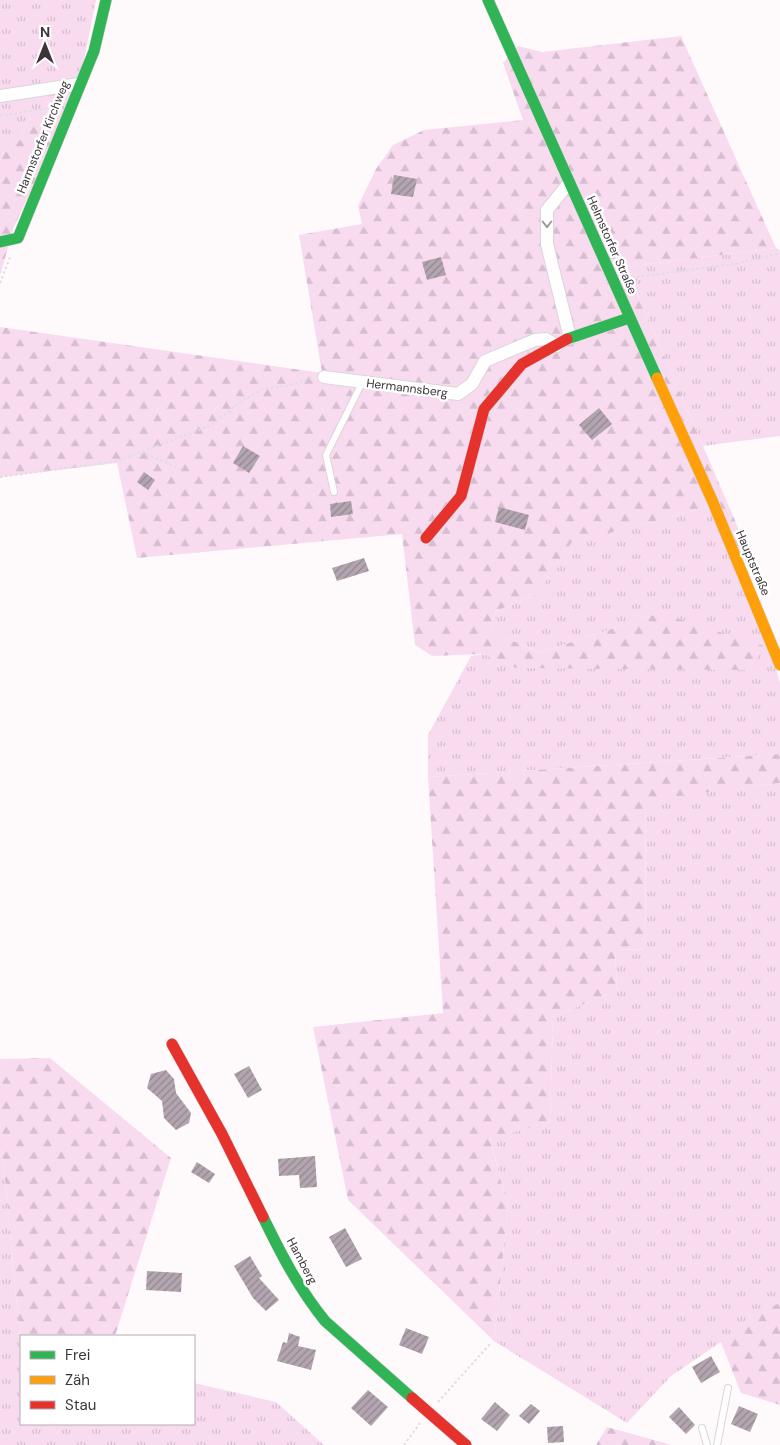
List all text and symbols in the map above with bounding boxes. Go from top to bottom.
north arrow [20,20,70,70]
text: N [40,23,50,41]
street label: Harmstorfer Kirchweg [13,78,73,196]
street label: Helmstorfer Straße [583,193,641,297]
one-way arrow [542,220,552,228]
street label: Hermannsberg [365,375,449,401]
street label: Hauptstraße [732,528,774,598]
street label: Hamberg [283,1235,321,1287]
legend [20,1335,195,1425]
text: Frei [65,1345,90,1365]
text: Zäh [65,1370,90,1390]
text: Stau [65,1395,96,1415]

